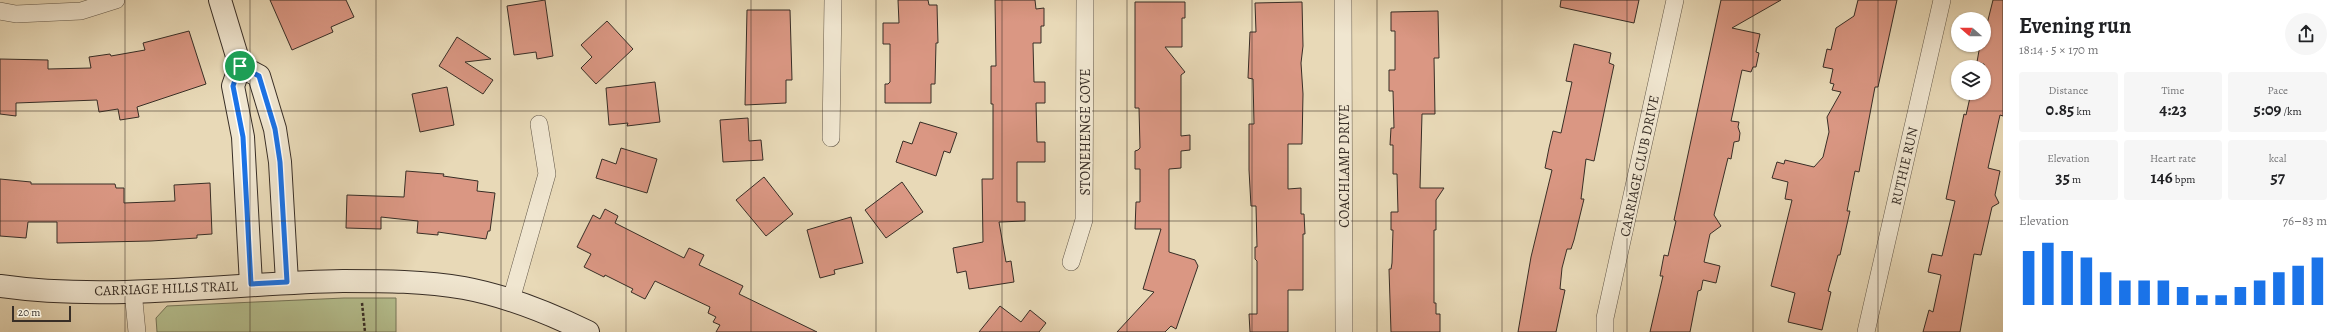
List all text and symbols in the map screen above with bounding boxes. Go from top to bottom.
text: Evening run [2019,11,2131,41]
north arrow [1951,12,1991,52]
map controls [1951,12,1991,100]
button: share [2285,13,2327,55]
text: 18:14 · 5 × 170 m [2019,41,2098,58]
pin [223,49,257,83]
icon: arrive [229,55,251,77]
button: layers [1951,60,1991,100]
street label: STONEHENGE COVE [1076,69,1095,195]
text: Distance [2049,83,2088,98]
text: Time [2162,83,2184,98]
text: Pace [2267,83,2288,98]
street label: CARRIAGE CLUB DRIVE [1615,94,1664,239]
text: 0.85 [2046,98,2074,121]
text: 4:23 [2159,98,2187,121]
text: 5:09 [2254,98,2281,121]
street label: COACHLAMP DRIVE [1335,104,1354,228]
text: km [2074,104,2091,119]
text: /km [2281,104,2302,119]
street label: RUTHIE RUN [1886,125,1923,207]
text: Elevation [2047,151,2089,166]
text: Heart rate [2150,151,2196,166]
text: kcal [2269,151,2286,166]
text: 35 [2055,166,2070,189]
text: 146 [2151,166,2173,189]
text: 57 [2270,166,2285,189]
text: m [2070,172,2081,187]
text: bpm [2173,172,2195,187]
text: Elevation [2019,212,2069,229]
text: 76–83 m [2283,212,2327,229]
street label: CARRIAGE HILLS TRAIL [94,276,239,301]
scale bar [12,304,71,323]
text: 20 m [18,305,40,320]

